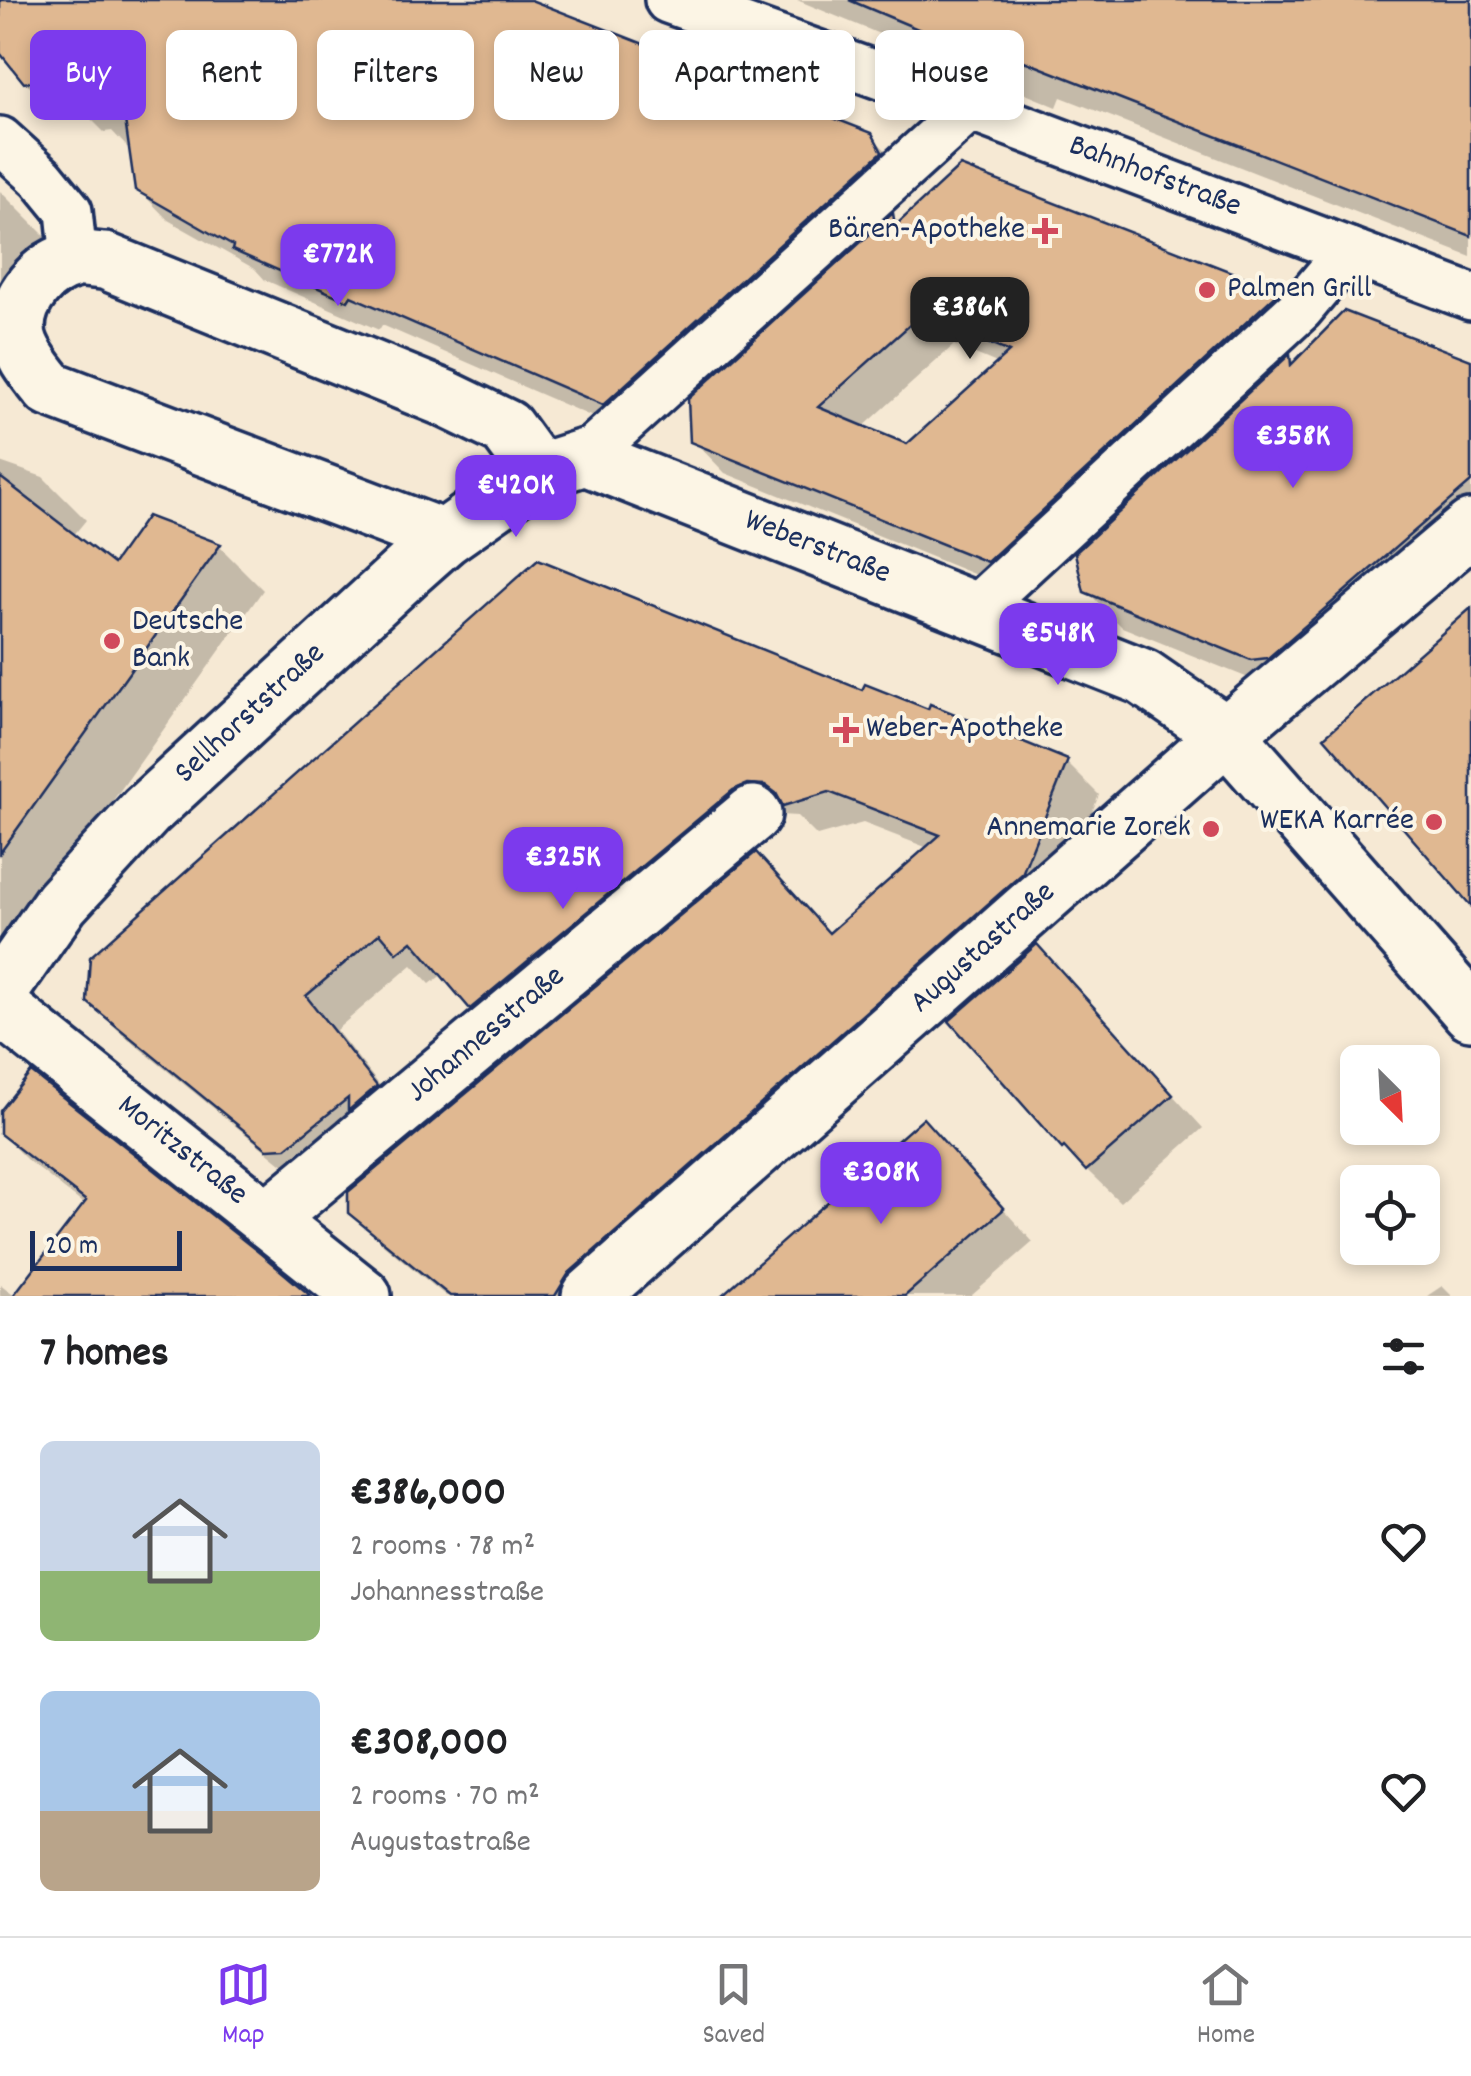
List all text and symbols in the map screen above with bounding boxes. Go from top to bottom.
chip: Buy [30,30,146,120]
chip: Rent [166,30,297,120]
chip: Filters [317,30,474,120]
chip: New [494,30,619,120]
chip: Apartment [639,30,855,120]
chip: House [875,30,1024,120]
street label: Bahnhofstraße [1062,124,1248,231]
place label: Bären-Apotheke [828,208,1025,254]
marker: Bären-Apotheke [1034,220,1056,242]
pin: €772K [268,224,408,309]
text: €772K [302,233,374,279]
place label: Palmen Grill [1227,267,1372,313]
pin: €386K [900,277,1040,362]
marker: Palmen Grill [1196,279,1218,301]
text: €386K [932,286,1008,332]
pin: €358K [1223,406,1363,491]
text: €358K [1256,415,1330,461]
pin: €420K [446,455,586,540]
text: €420K [477,464,555,510]
street label: Weberstraße [737,499,897,598]
place label: Deutsche Bank [132,600,243,683]
pin: €548K [988,603,1128,688]
text: €548K [1021,612,1095,658]
marker: Deutsche Bank [101,630,123,652]
street label: Sellhorststraße [165,633,337,796]
place label: Weber-Apotheke [866,707,1063,753]
marker: Weber-Apotheke [835,719,857,741]
place label: WEKA Karrée [1260,799,1414,845]
place label: Annemarie Zorek [986,806,1191,852]
marker: WEKA Karrée [1423,811,1445,833]
marker: Annemarie Zorek [1200,818,1222,840]
pin: €325K [493,827,633,912]
text: €325K [525,836,601,882]
street label: Augustastraße [901,872,1067,1026]
street label: Johannesstraße [398,956,576,1115]
north arrow [1340,1045,1440,1145]
map controls [1340,1045,1440,1265]
street label: Moritzstraße [106,1085,257,1218]
pin: €308K [811,1142,951,1227]
text: €308K [842,1151,920,1197]
button: locate [1340,1165,1440,1265]
scale bar [30,1226,182,1270]
text: 20 m [45,1228,98,1268]
text: 7 homes [40,1326,169,1386]
icon: filters [1376,1329,1431,1384]
text: €386,000 [350,1465,506,1525]
icon: home [120,1481,240,1601]
icon: heart [1376,1514,1431,1569]
text: 2 rooms · 78 m² [350,1525,535,1571]
text: Johannesstraße [350,1571,544,1617]
text: €308,000 [350,1715,508,1775]
icon: home [120,1731,240,1851]
icon: heart [1376,1764,1431,1819]
text: 2 rooms · 70 m² [350,1775,540,1821]
text: Augustastraße [350,1821,531,1867]
tab: Map [216,1957,271,2057]
tab: Saved [703,1957,765,2057]
tab: Home [1197,1957,1255,2057]

